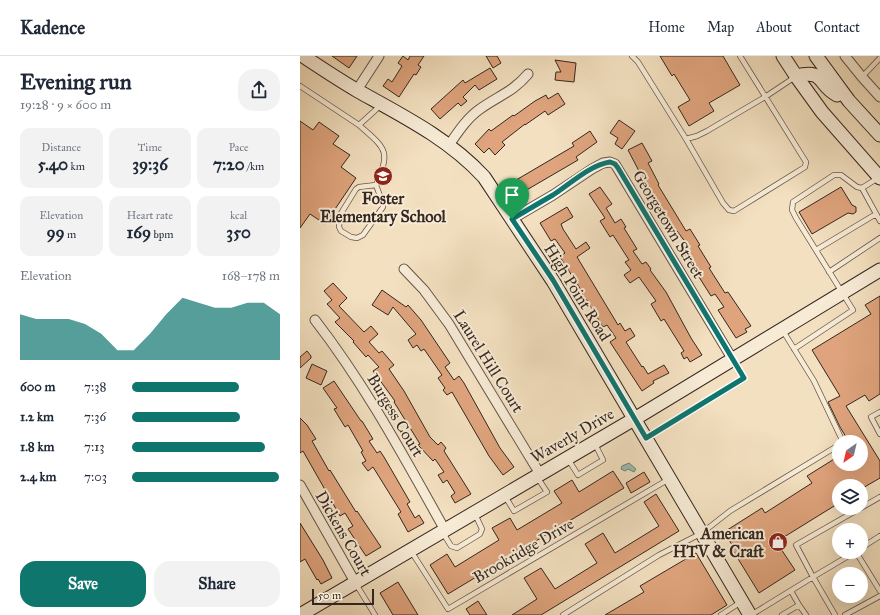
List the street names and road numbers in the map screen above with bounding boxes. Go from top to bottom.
street label: Georgetown Street [628,167,708,283]
street label: High Point Road [539,240,615,345]
street label: Laurel Hill Court [450,307,528,416]
street label: Burgess Court [362,370,428,461]
street label: Waverly Drive [527,404,618,467]
street label: Dickens Court [312,487,376,579]
street label: Brookridge Drive [470,514,578,588]

